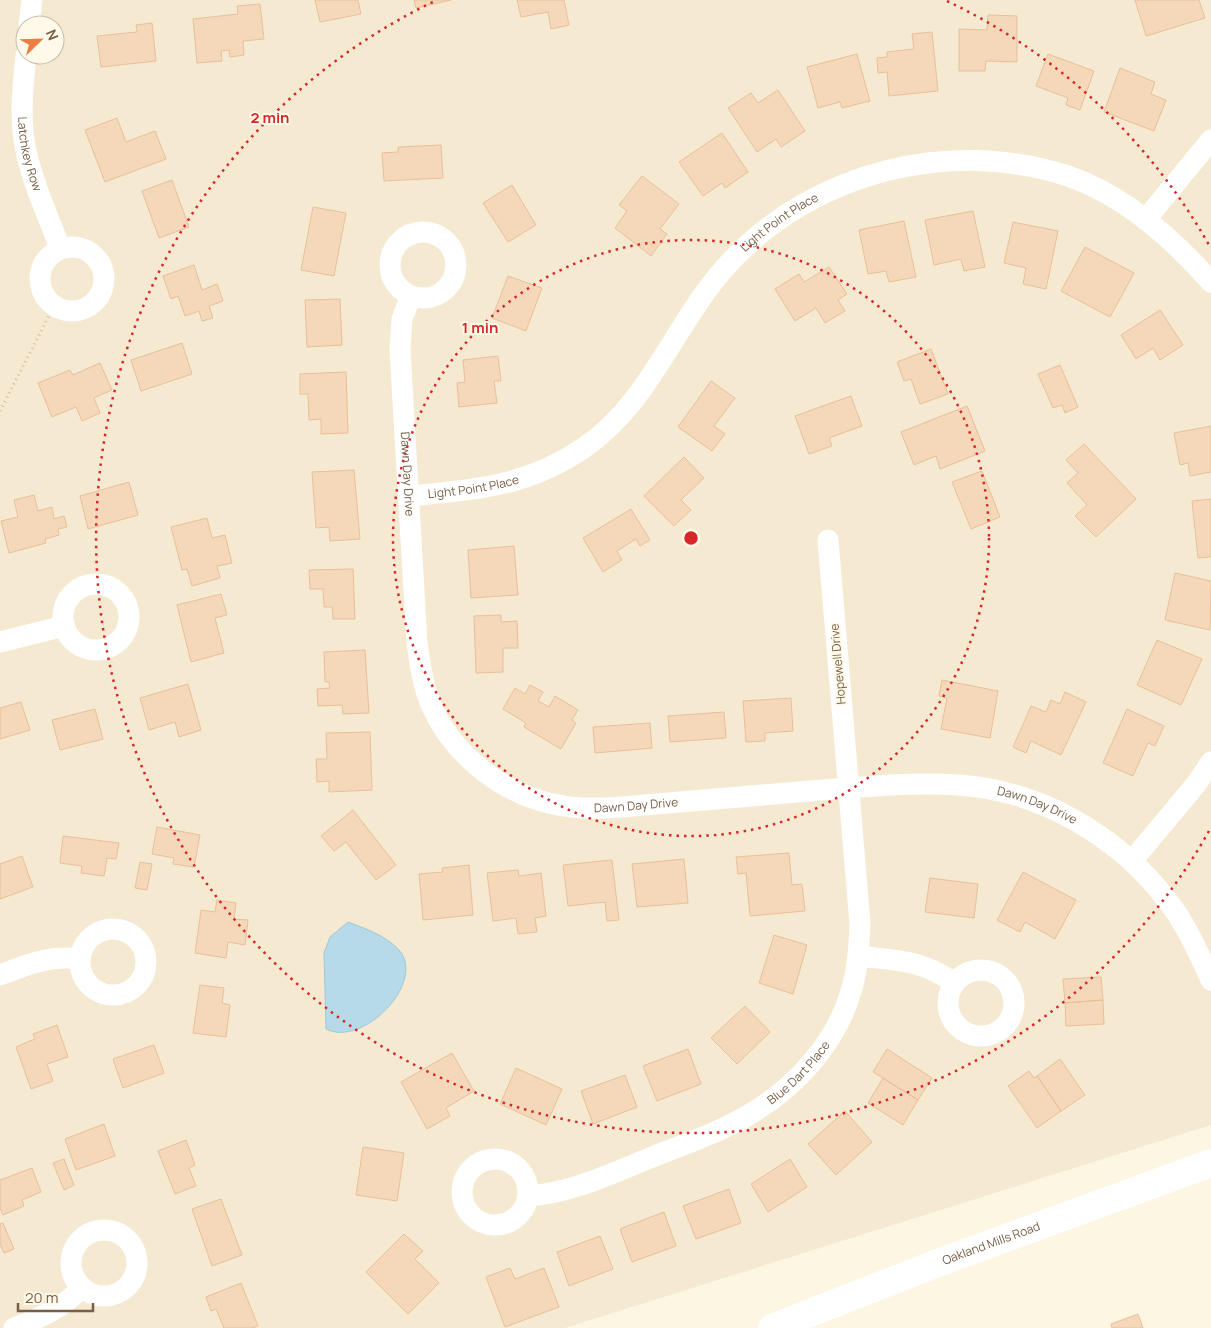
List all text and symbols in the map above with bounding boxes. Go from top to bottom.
north arrow [15,15,65,65]
text: N [42,26,63,43]
text: 2 min [250,107,290,128]
street label: Latchkey Row [14,116,46,194]
street label: Light Point Place [736,189,821,256]
text: 1 min [462,317,498,338]
street label: Dawn Day Drive [397,431,419,517]
street label: Light Point Place [427,471,521,502]
centre of rings [682,529,700,547]
street label: Hopewell Drive [825,623,850,705]
street label: Dawn Day Drive [996,782,1080,828]
street label: Dawn Day Drive [594,793,679,816]
street label: Blue Dart Place [764,1037,833,1108]
street label: Oakland Mills Road [940,1217,1042,1269]
scale bar [18,1280,92,1312]
text: 20 m [25,1287,58,1308]

